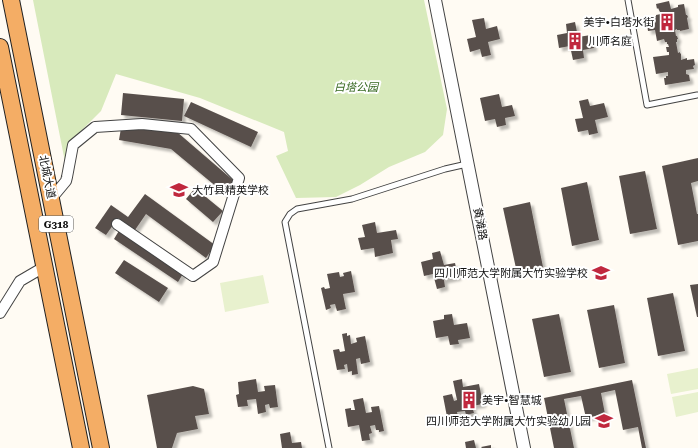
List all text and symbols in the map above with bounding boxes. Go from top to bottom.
building icon: 美宇•白塔水街 [657,12,677,32]
place label: 美宇•白塔水街 [583,16,654,29]
building icon: 川师名庭 [565,31,585,51]
place label: 川师名庭 [588,35,632,48]
park label: 白塔公园 [334,81,380,94]
street label: 北城大道 [36,154,58,200]
school or university icon: 大竹县精英学校 [169,180,189,200]
place label: 大竹县精英学校 [192,184,269,197]
street label: 黄滩路 [470,207,490,241]
road number: G318 [39,216,73,232]
school or university icon: 四川师范大学附属大竹实验学校 [591,263,611,283]
place label: 四川师范大学附属大竹实验学校 [434,267,588,280]
building icon: 美宇•智慧城 [459,390,479,410]
place label: 美宇•智慧城 [482,394,542,407]
school or university icon: 四川师范大学附属大竹实验幼儿园 [594,411,614,431]
place label: 四川师范大学附属大竹实验幼儿园 [426,415,591,428]

